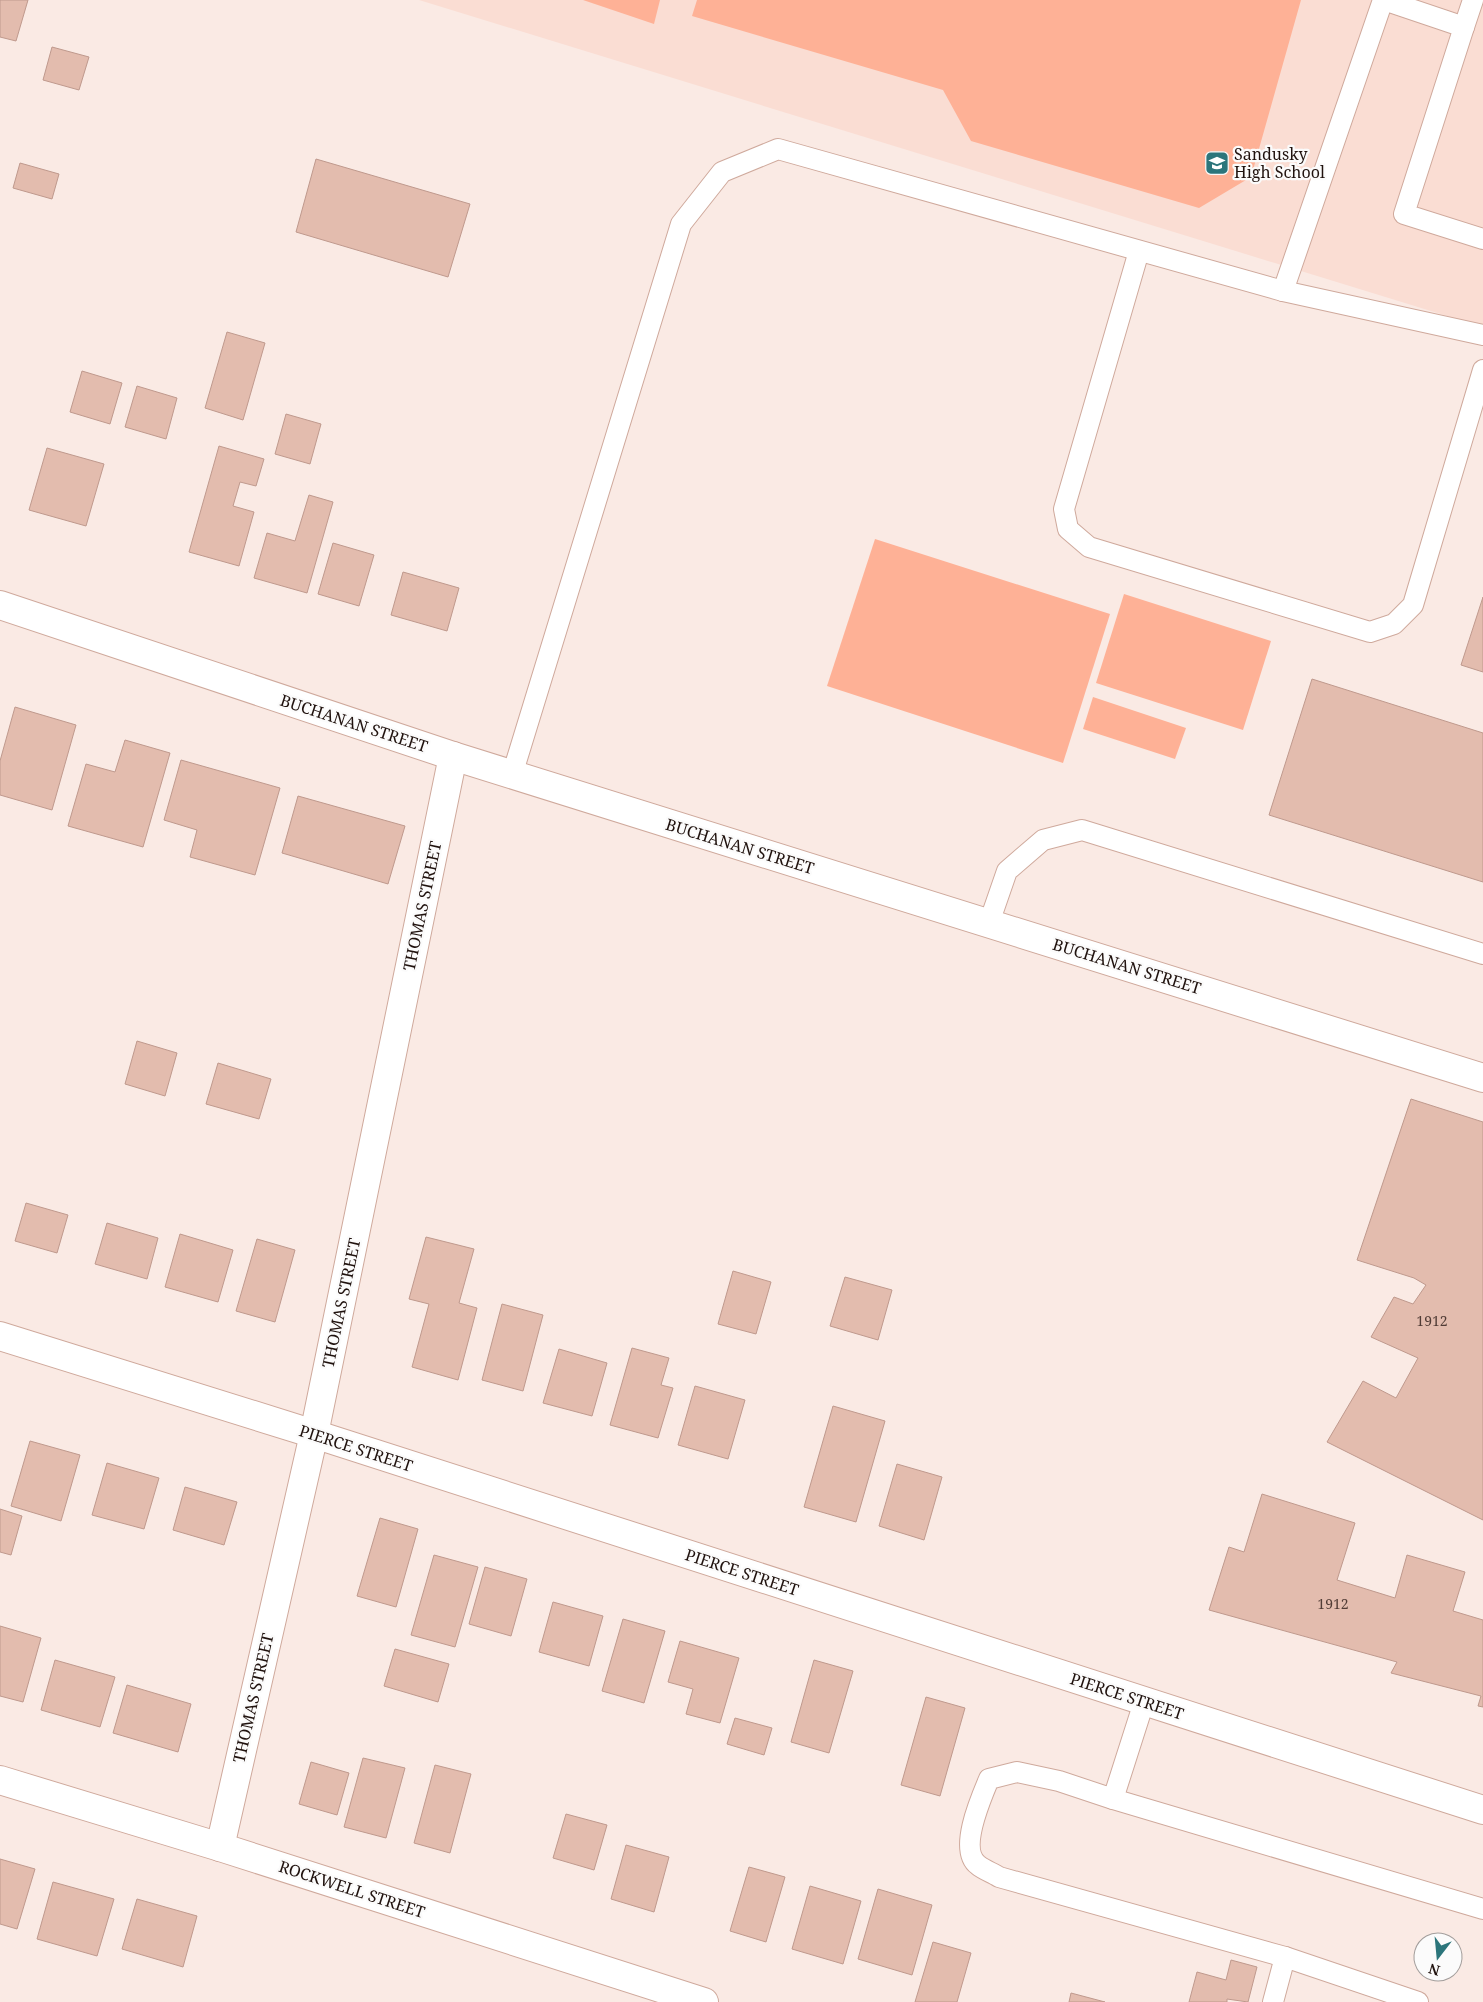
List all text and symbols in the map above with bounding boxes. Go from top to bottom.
place label: Sandusky High School [1234,143,1325,183]
school or university icon: Sandusky High School [1204,150,1230,176]
street label: BUCHANAN STREET [277,689,431,757]
street label: BUCHANAN STREET [663,813,817,879]
street label: THOMAS STREET [398,839,447,973]
street label: BUCHANAN STREET [1050,933,1204,999]
street label: THOMAS STREET [317,1236,366,1370]
house number: 1912 [1416,1311,1448,1330]
street label: PIERCE STREET [296,1419,416,1477]
street label: PIERCE STREET [682,1543,802,1601]
house number: 1912 [1317,1594,1349,1613]
street label: THOMAS STREET [227,1631,279,1765]
street label: PIERCE STREET [1067,1667,1187,1725]
street label: ROCKWELL STREET [276,1855,428,1923]
north arrow [1413,1932,1463,1982]
text: N [1426,1959,1442,1981]

